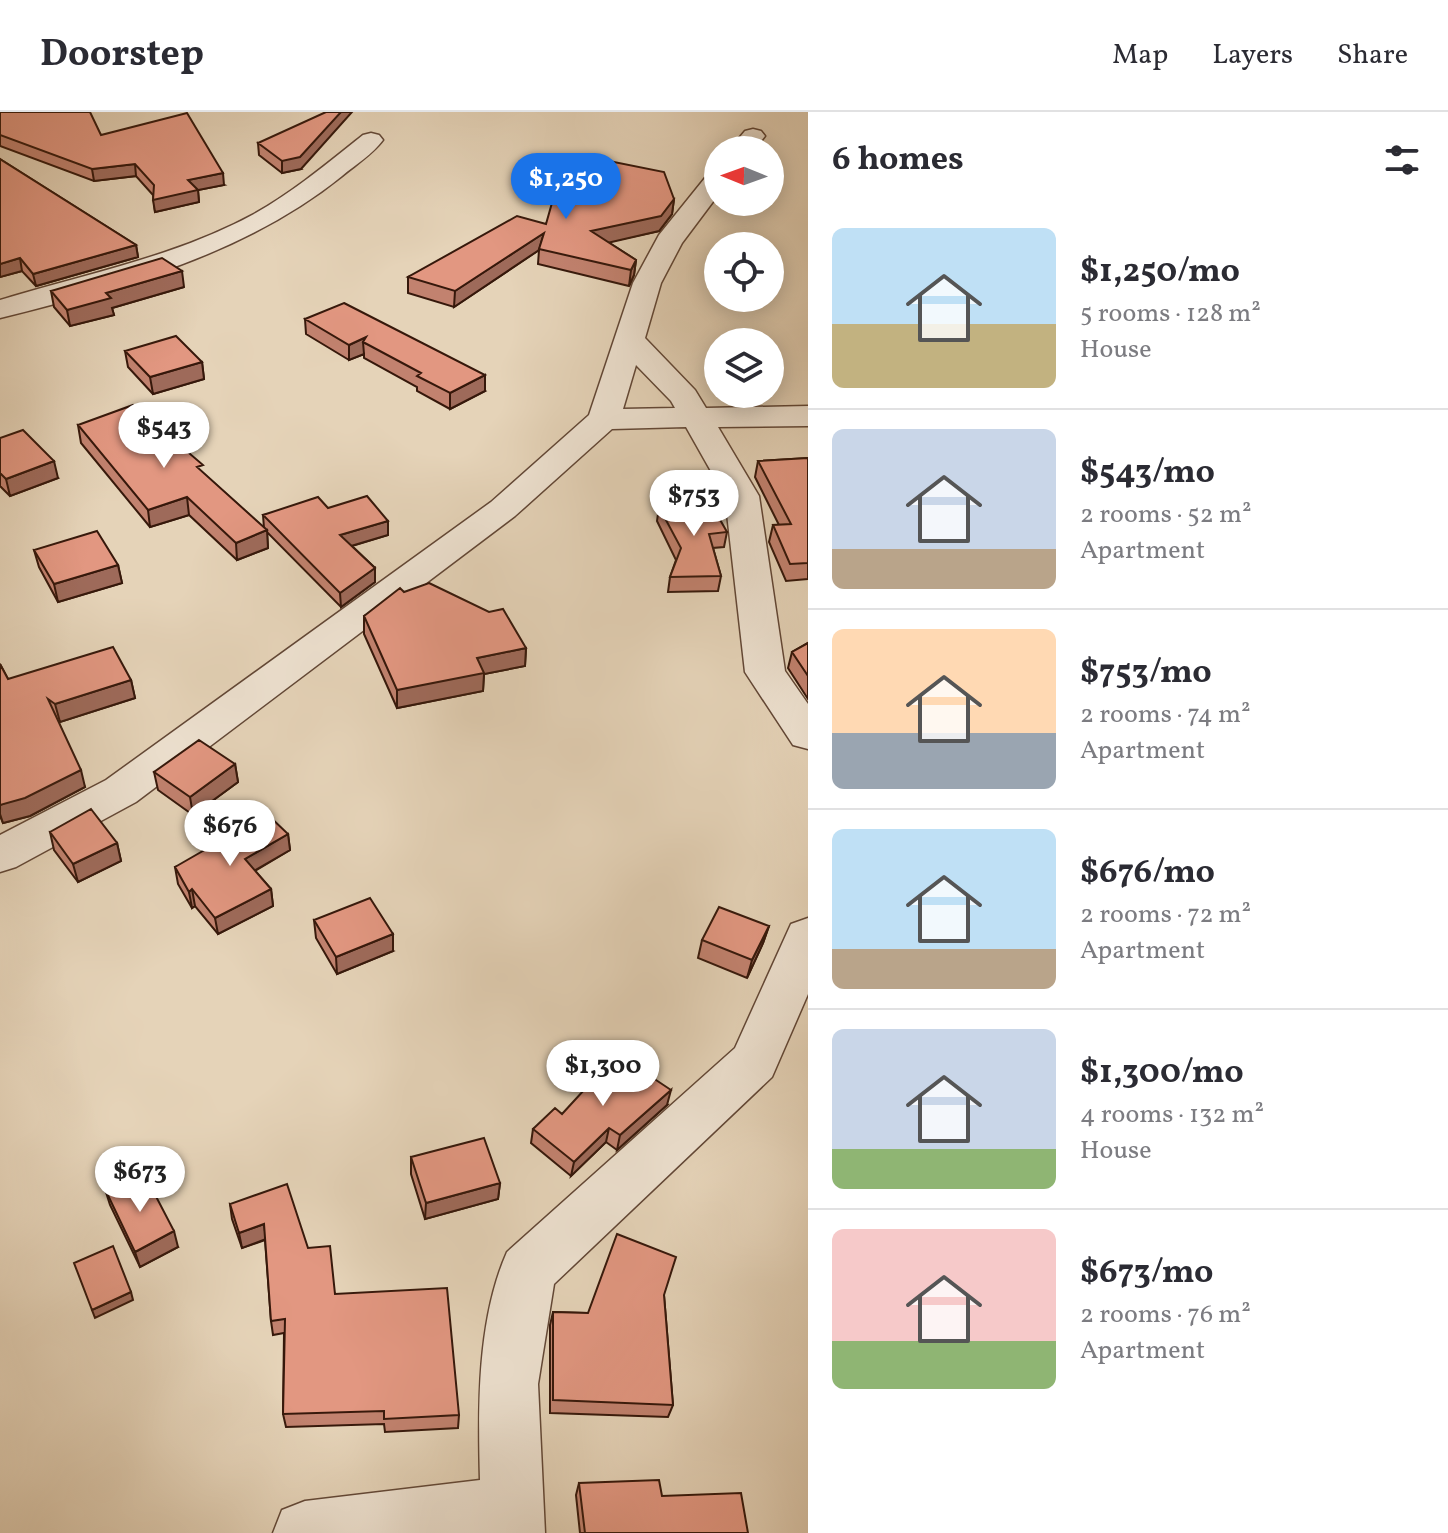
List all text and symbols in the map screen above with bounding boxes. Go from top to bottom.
text: Doorstep [40,29,204,82]
text: Map [1112,36,1168,75]
text: Layers [1212,36,1293,75]
text: Share [1337,36,1408,75]
north arrow [704,136,784,216]
map controls [704,136,784,408]
text: 6 homes [832,137,964,184]
icon: filters [1380,138,1424,182]
pin: $1,250 [501,153,631,221]
text: $1,250 [529,161,603,197]
button: locate [704,232,784,312]
text: $1,250/mo [1080,249,1240,296]
icon: home [896,260,992,356]
text: 5 rooms · 128 m² [1080,296,1261,332]
button: layers [704,328,784,408]
text: House [1080,332,1152,368]
pin: $543 [117,402,211,470]
text: $543 [136,410,192,446]
text: $543/mo [1080,450,1215,497]
icon: home [896,461,992,557]
pin: $753 [647,470,741,538]
text: $753 [668,478,720,514]
text: 2 rooms · 52 m² [1080,497,1252,533]
text: Apartment [1080,533,1205,569]
text: $753/mo [1080,650,1212,697]
icon: home [896,661,992,757]
text: 2 rooms · 74 m² [1080,697,1251,733]
text: Apartment [1080,733,1205,769]
pin: $676 [183,800,277,868]
text: $676 [202,808,258,844]
text: $676/mo [1080,850,1215,897]
icon: home [896,861,992,957]
text: 2 rooms · 72 m² [1080,897,1251,933]
text: Apartment [1080,933,1205,969]
pin: $1,300 [538,1040,668,1108]
text: $1,300 [564,1048,642,1084]
text: $1,300/mo [1080,1050,1244,1097]
icon: home [896,1061,992,1157]
text: 4 rooms · 132 m² [1080,1097,1264,1133]
text: House [1080,1133,1152,1169]
pin: $673 [93,1146,187,1214]
text: $673 [113,1154,167,1190]
text: $673/mo [1080,1250,1214,1297]
icon: home [896,1261,992,1357]
text: 2 rooms · 76 m² [1080,1297,1251,1333]
text: Apartment [1080,1333,1205,1369]

